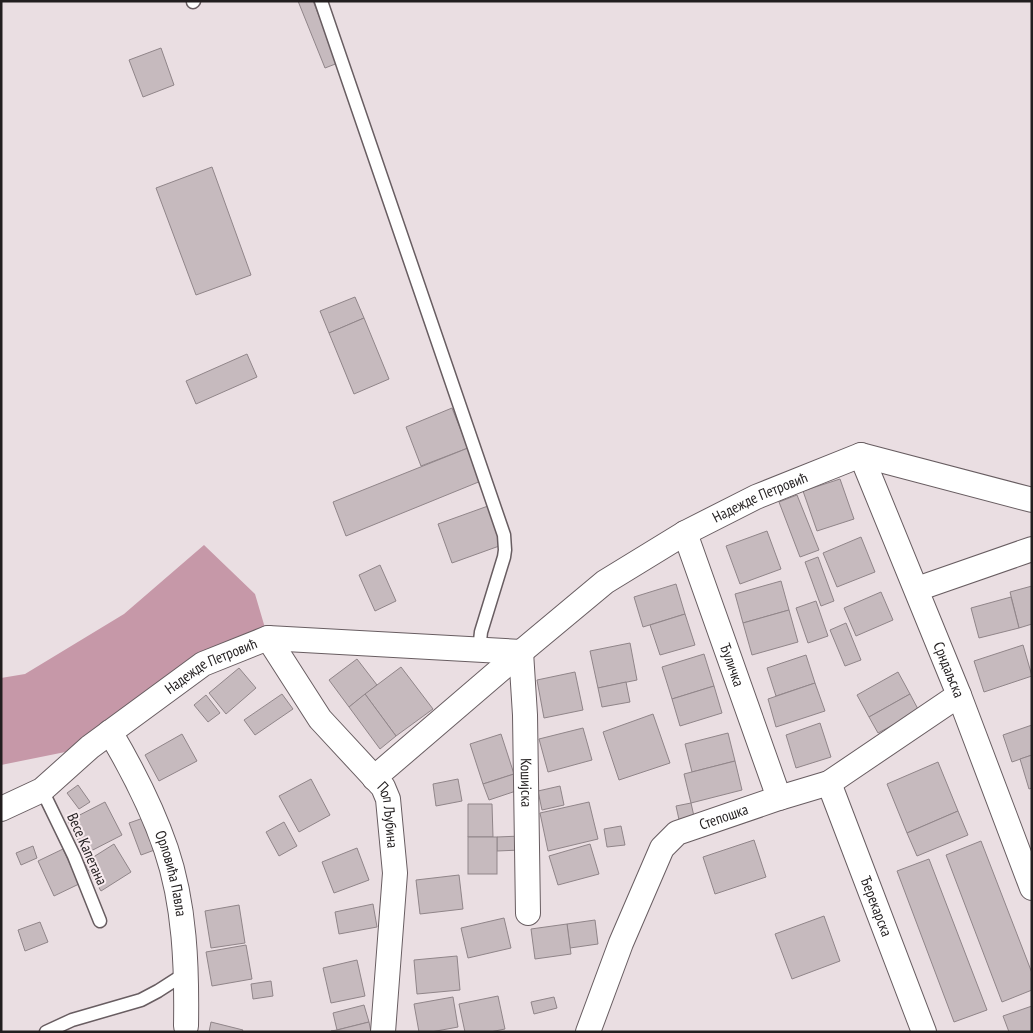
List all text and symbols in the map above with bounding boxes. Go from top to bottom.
street label: Надежде Петровић [709,467,810,527]
street label: Надежде Петровић [161,633,260,698]
street label: Срндаљска [929,639,969,700]
street label: Ђуличка [716,641,749,689]
street label: Кошијска [517,758,536,807]
street label: Поп Љубина [374,777,403,849]
street label: Степошка [697,799,751,834]
street label: Весе Капетана [63,810,112,888]
street label: Орловића Павла [151,828,191,917]
street label: Ђерекарска [856,873,897,939]

